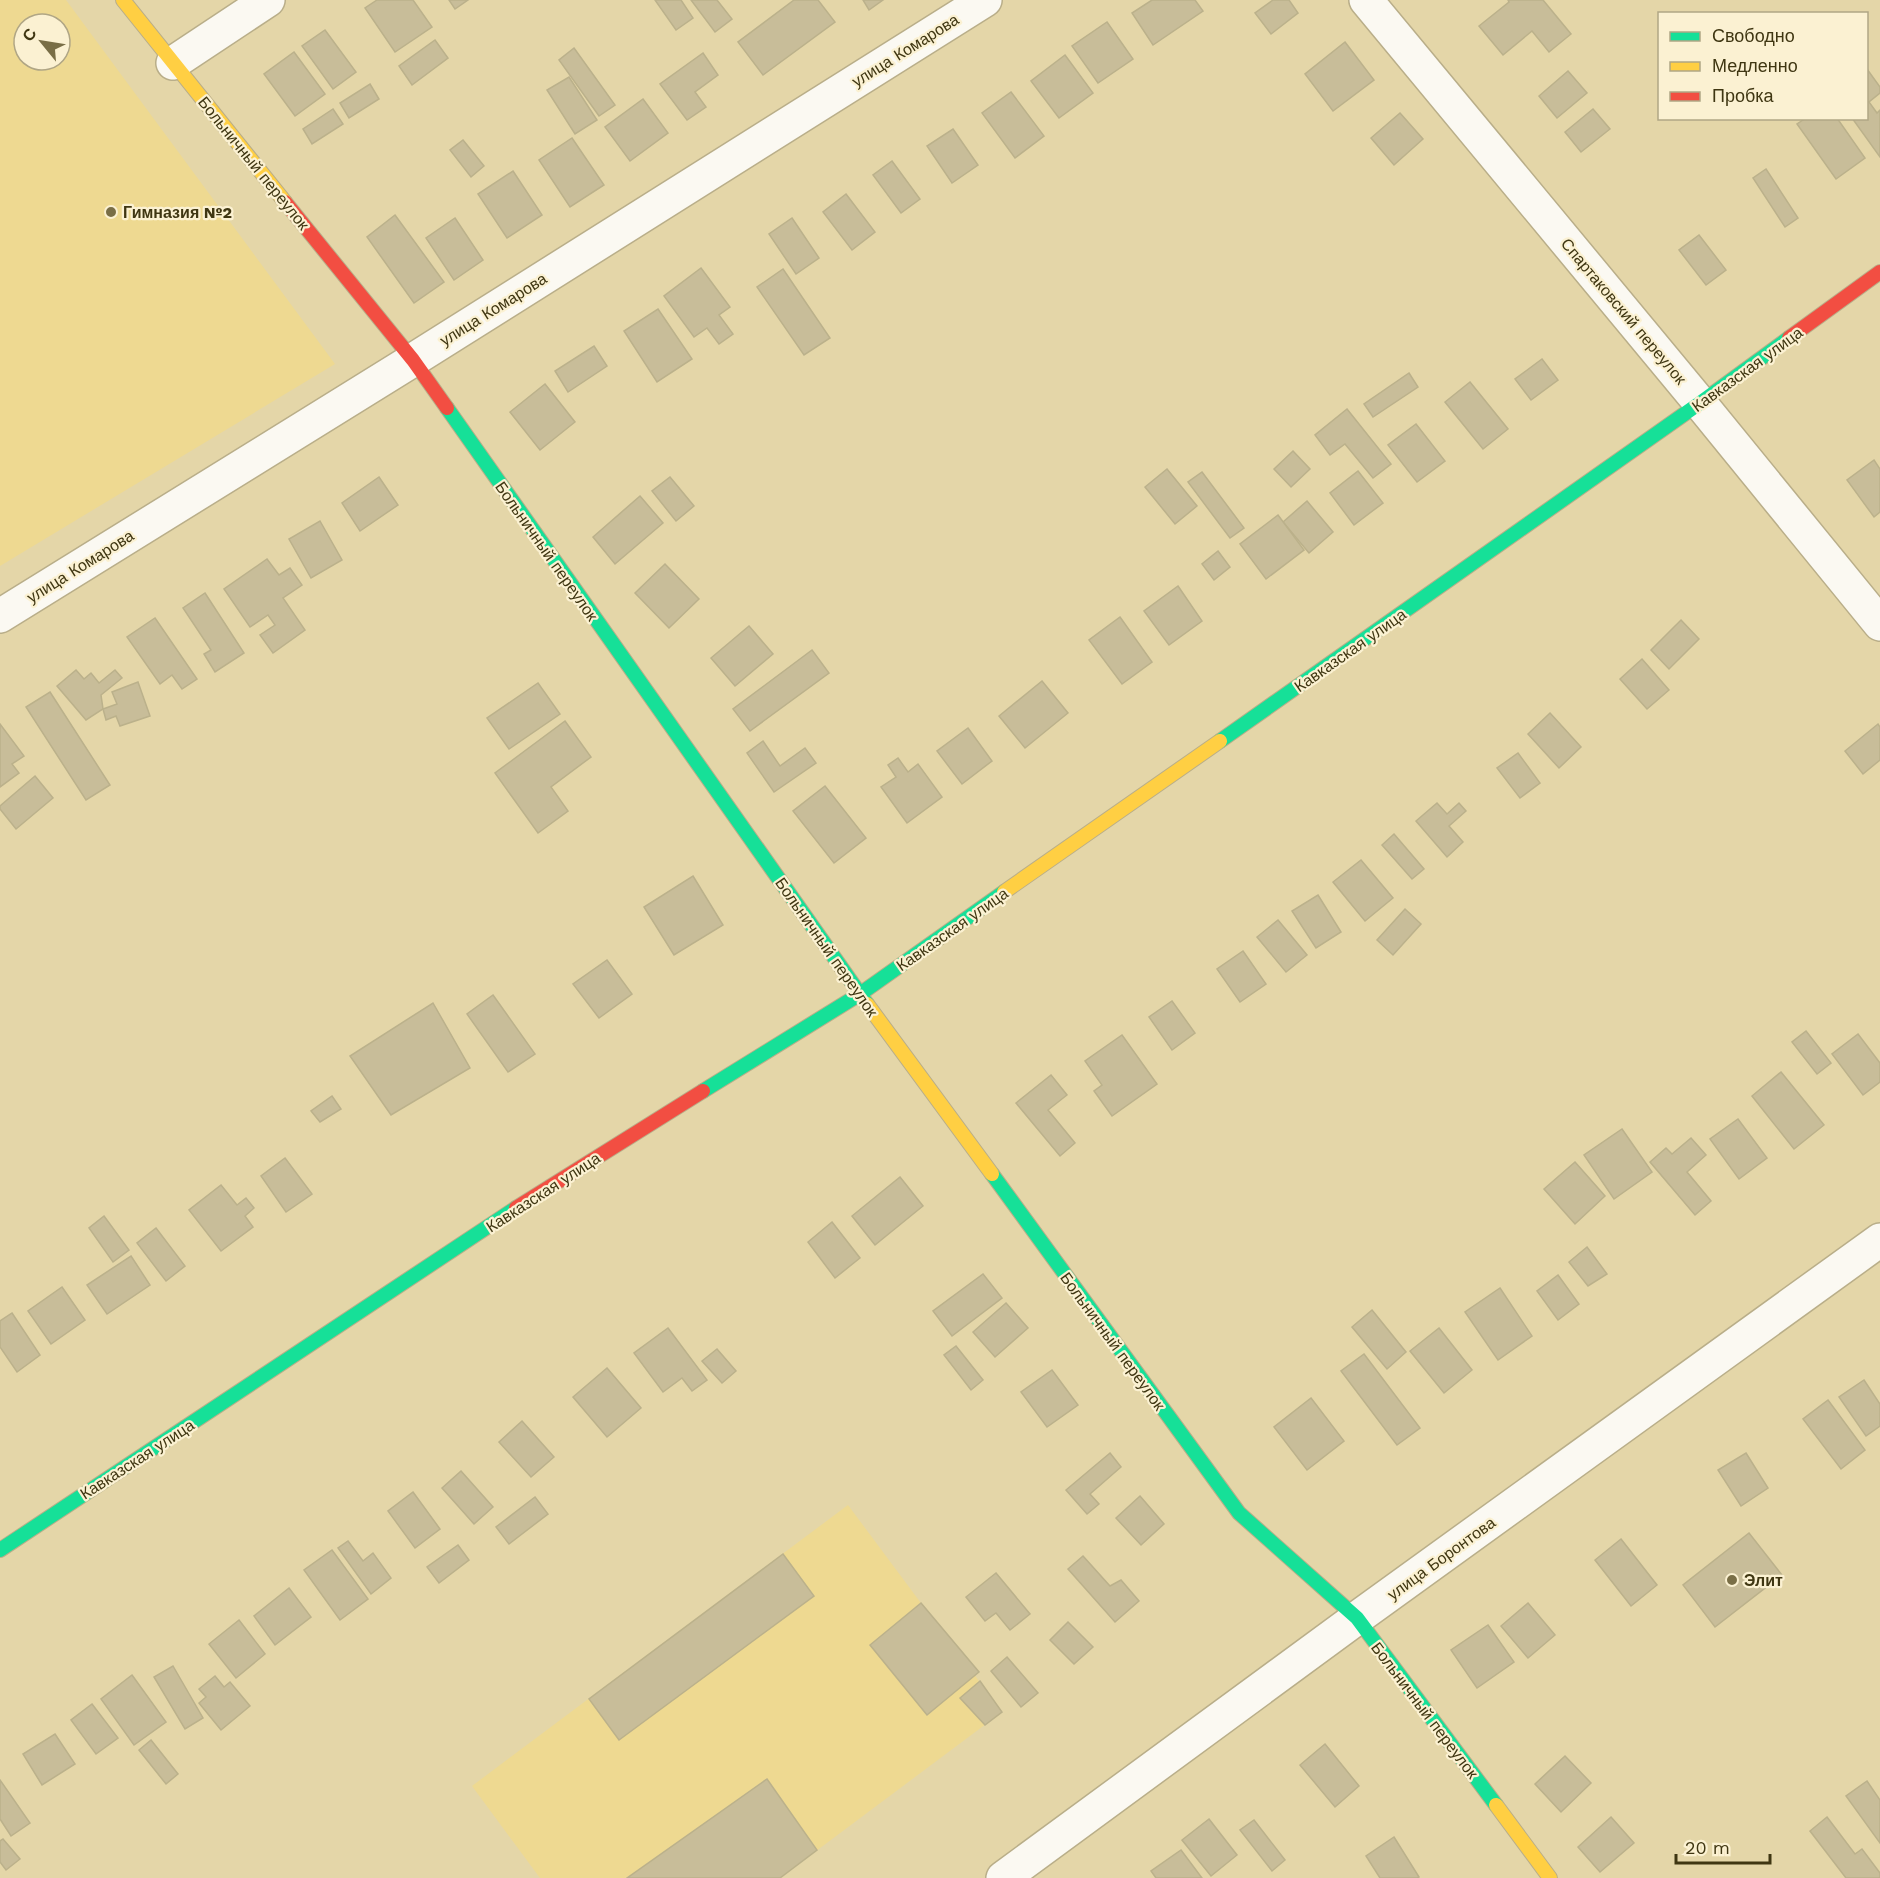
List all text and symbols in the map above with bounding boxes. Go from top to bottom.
street label: улица Комарова [848,10,962,91]
north arrow [12,12,72,72]
legend [1658,12,1868,120]
text: С [18,25,41,45]
text: Свободно [1712,25,1795,46]
text: Медленно [1712,55,1798,76]
text: Пробка [1712,85,1775,106]
street label: Больничный переулок [194,93,314,234]
place label: Гимназия №2 [123,203,232,222]
marker: Гимназия №2 [104,205,118,219]
street label: Спартаковский переулок [1557,234,1691,389]
street label: улица Комарова [436,269,550,350]
street label: Кавказская улица [1688,323,1806,416]
street label: Больничный переулок [491,478,602,625]
street label: улица Комарова [23,526,137,607]
street label: Кавказская улица [1291,605,1410,696]
street label: Больничный переулок [771,874,882,1021]
street label: Кавказская улица [893,884,1012,975]
street label: Кавказская улица [483,1148,604,1236]
street label: Больничный переулок [1056,1269,1170,1415]
street label: Кавказская улица [77,1415,198,1503]
street label: улица Боронтова [1384,1513,1499,1604]
place label: Элит [1744,1571,1783,1590]
marker: Элит [1725,1573,1739,1587]
street label: Больничный переулок [1367,1638,1483,1783]
scale bar [1676,1827,1770,1865]
text: 20 m [1685,1837,1730,1858]

